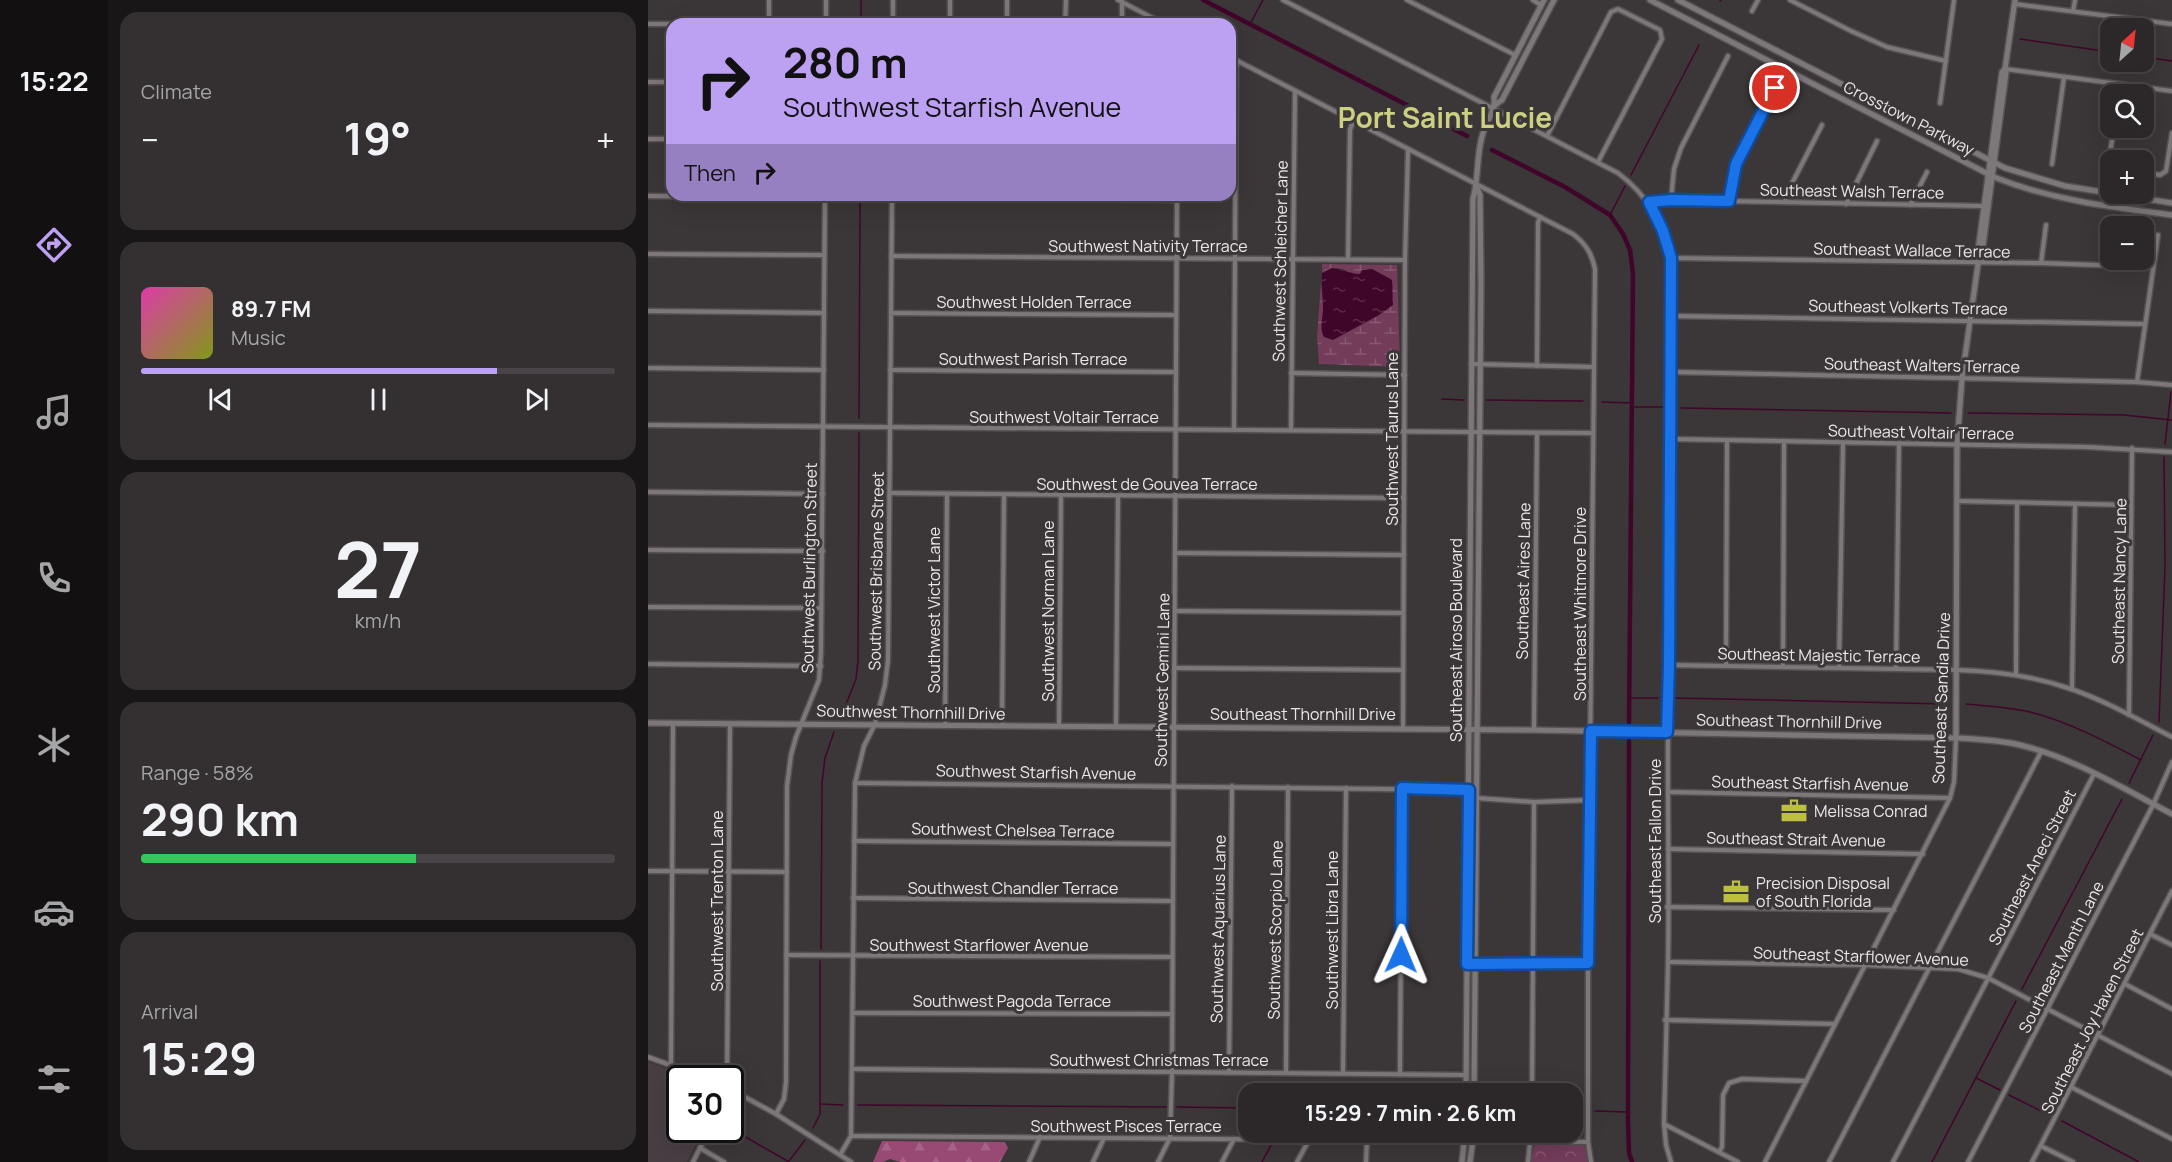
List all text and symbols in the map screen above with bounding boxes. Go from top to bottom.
north arrow [2100,18,2154,72]
map controls [2100,18,2154,270]
text: 280 m [783,33,908,91]
icon: right [684,42,762,120]
text: 15:22 [19,62,89,99]
pin [1749,62,1800,113]
icon: arrive [1758,71,1791,104]
street label: Crosstown Parkway [1840,76,1979,161]
text: Climate [141,78,212,105]
button: search [2100,84,2154,138]
text: Southwest Starfish Avenue [783,88,1121,125]
district label: Port Saint Lucie [1338,98,1552,136]
text: 19° [343,107,411,169]
text: − [141,117,159,162]
text: + [596,117,615,162]
button: + [2100,150,2154,204]
icon: right [748,156,781,189]
text: Then [684,158,736,188]
street label: Southwest Schleicher Lane [1267,160,1293,362]
street label: Southeast Walsh Terrace [1760,178,1944,204]
button: − [2100,216,2154,270]
icon: directions [33,224,75,266]
street label: Southwest Nativity Terrace [1048,235,1248,257]
street label: Southeast Wallace Terrace [1813,237,2011,263]
street label: Southwest Holden Terrace [936,291,1132,313]
text: 89.7 FM [231,294,311,324]
street label: Southeast Volkerts Terrace [1808,294,2008,320]
text: Music [231,324,286,351]
street label: Southwest Parish Terrace [939,348,1127,370]
street label: Southwest Taurus Lane [1381,352,1403,526]
street label: Southeast Walters Terrace [1824,352,2020,378]
icon: previous [204,383,237,416]
icon: pause [362,383,395,416]
icon: next [520,383,553,416]
icon: music [33,391,75,433]
street label: Southwest Voltair Terrace [969,406,1159,428]
street label: Southeast Voltair Terrace [1828,419,2014,445]
street label: Southwest Burlington Street [796,462,822,674]
street label: Southwest Brisbane Street [863,471,889,671]
street label: Southwest de Gouvea Terrace [1036,473,1258,495]
street label: Southeast Nancy Lane [2107,498,2131,664]
street label: Southeast Aires Lane [1511,502,1535,660]
street label: Southeast Whitmore Drive [1569,507,1591,701]
text: 27 [334,515,422,621]
street label: Southwest Norman Lane [1037,520,1059,702]
street label: Southwest Victor Lane [923,527,945,693]
street label: Southeast Airoso Boulevard [1445,538,1467,742]
icon: phone [33,557,75,599]
street label: Southwest Gemini Lane [1149,593,1175,767]
text: km/h [355,607,401,634]
street label: Southeast Sandia Drive [1927,612,1955,784]
street label: Southeast Majestic Terrace [1717,642,1921,668]
street label: Southwest Thornhill Drive [816,699,1006,725]
street label: Southeast Thornhill Drive [1210,703,1396,725]
street label: Southeast Thornhill Drive [1696,708,1882,734]
icon: climate [33,724,75,766]
text: Range · 58% [141,759,254,786]
street label: Southwest Starfish Avenue [936,759,1136,785]
street label: Southeast Fallon Drive [1644,759,1666,923]
street label: Southeast Starfish Avenue [1711,770,1909,796]
street label: Southeast Aneci Street [1983,785,2081,949]
text: 290 km [141,788,299,850]
office icon: Melissa Conrad [1779,796,1809,826]
place label: Melissa Conrad [1814,800,1927,822]
street label: Southwest Trenton Lane [706,810,728,992]
street label: Southwest Chelsea Terrace [911,817,1115,843]
street label: Southeast Strait Avenue [1706,826,1886,852]
street label: Southwest Aquarius Lane [1205,835,1231,1023]
street label: Southwest Scorpio Lane [1262,840,1288,1020]
street label: Southwest Libra Lane [1321,851,1343,1009]
place label: Precision Disposal of South Florida [1756,872,1890,912]
street label: Southwest Chandler Terrace [908,877,1118,899]
office icon: Precision Disposal of South Florida [1721,877,1751,907]
street label: Southeast Manth Lane [2013,877,2109,1037]
icon: car [33,891,75,933]
position arrow [1369,923,1433,987]
street label: Southeast Joy Haven Street [2036,925,2148,1117]
street label: Southwest Starflower Avenue [869,934,1089,956]
street label: Southeast Starflower Avenue [1753,941,1969,971]
street label: Southwest Pagoda Terrace [913,990,1111,1012]
text: Arrival [141,998,198,1025]
text: 15:29 [141,1027,257,1089]
street label: Southwest Christmas Terrace [1049,1049,1269,1071]
icon: filters [33,1058,75,1100]
speed limit sign: 30 [666,1065,744,1143]
text: 15:29 · 7 min · 2.6 km [1305,1098,1516,1128]
street label: Southwest Pisces Terrace [1030,1115,1222,1137]

